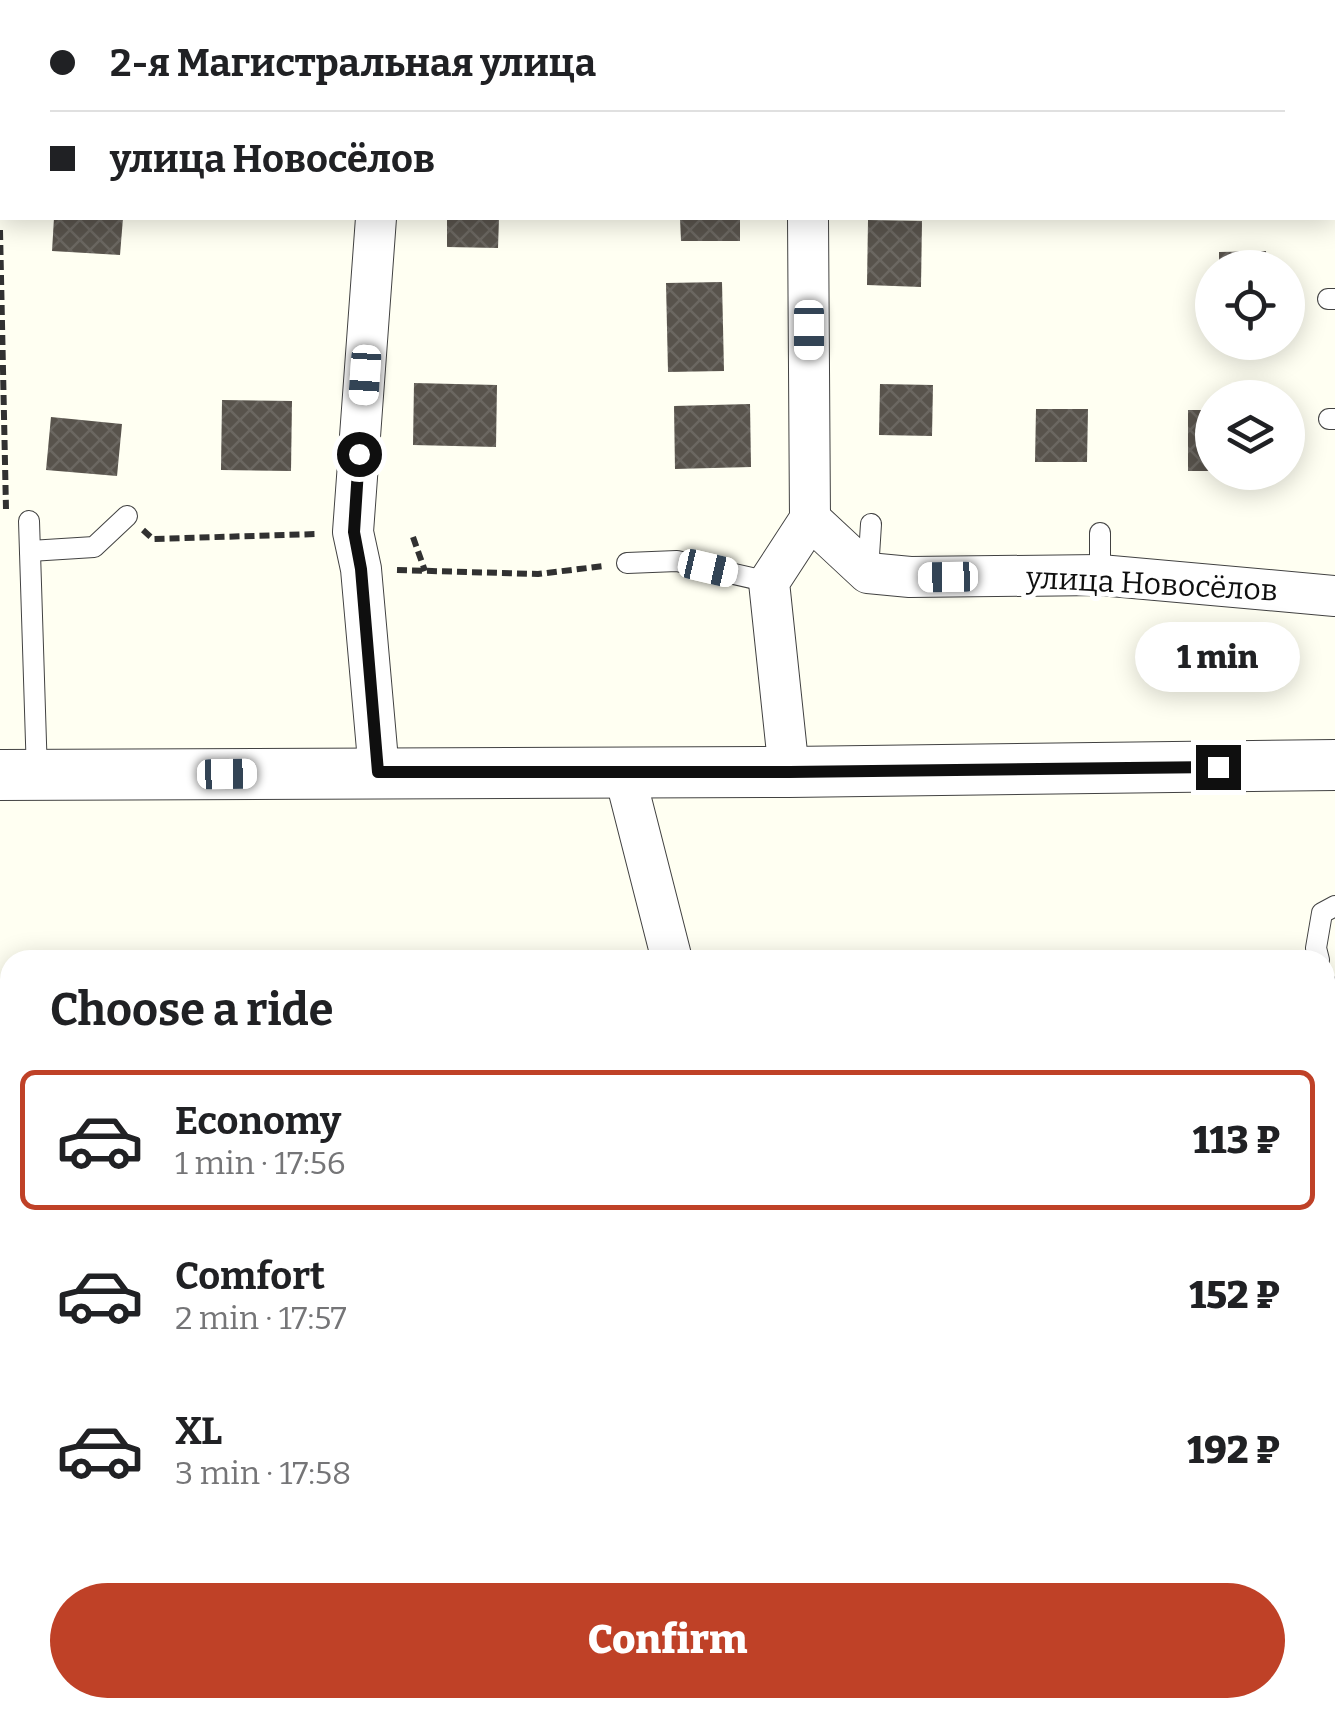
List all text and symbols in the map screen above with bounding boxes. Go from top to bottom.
text: 2-я Магистральная улица [110,40,596,86]
text: улица Новосёлов [110,136,435,182]
map controls [1195,250,1305,490]
button: locate [1195,250,1305,360]
car [794,300,824,360]
car [348,344,382,406]
button: layers [1195,380,1305,490]
route start [337,432,382,477]
car [675,547,741,589]
street label: улица Новосёлов [1024,559,1279,609]
car [918,561,978,593]
callout: 1 min [1136,622,1300,692]
text: 1 min [1177,638,1258,676]
route end [1196,745,1241,790]
car [197,758,257,790]
text: Choose a ride [50,983,333,1037]
icon: car [55,1095,145,1185]
text: Economy [175,1098,341,1144]
text: 113 ₽ [1193,1117,1280,1163]
text: 1 min · 17:56 [175,1144,346,1182]
icon: car [55,1250,145,1340]
text: Comfort [175,1253,325,1299]
text: 152 ₽ [1189,1272,1280,1318]
text: 2 min · 17:57 [175,1299,347,1337]
icon: car [55,1405,145,1495]
text: XL [175,1408,222,1454]
text: 192 ₽ [1187,1427,1280,1473]
text: 3 min · 17:58 [175,1454,351,1492]
button: Confirm [50,1583,1285,1698]

